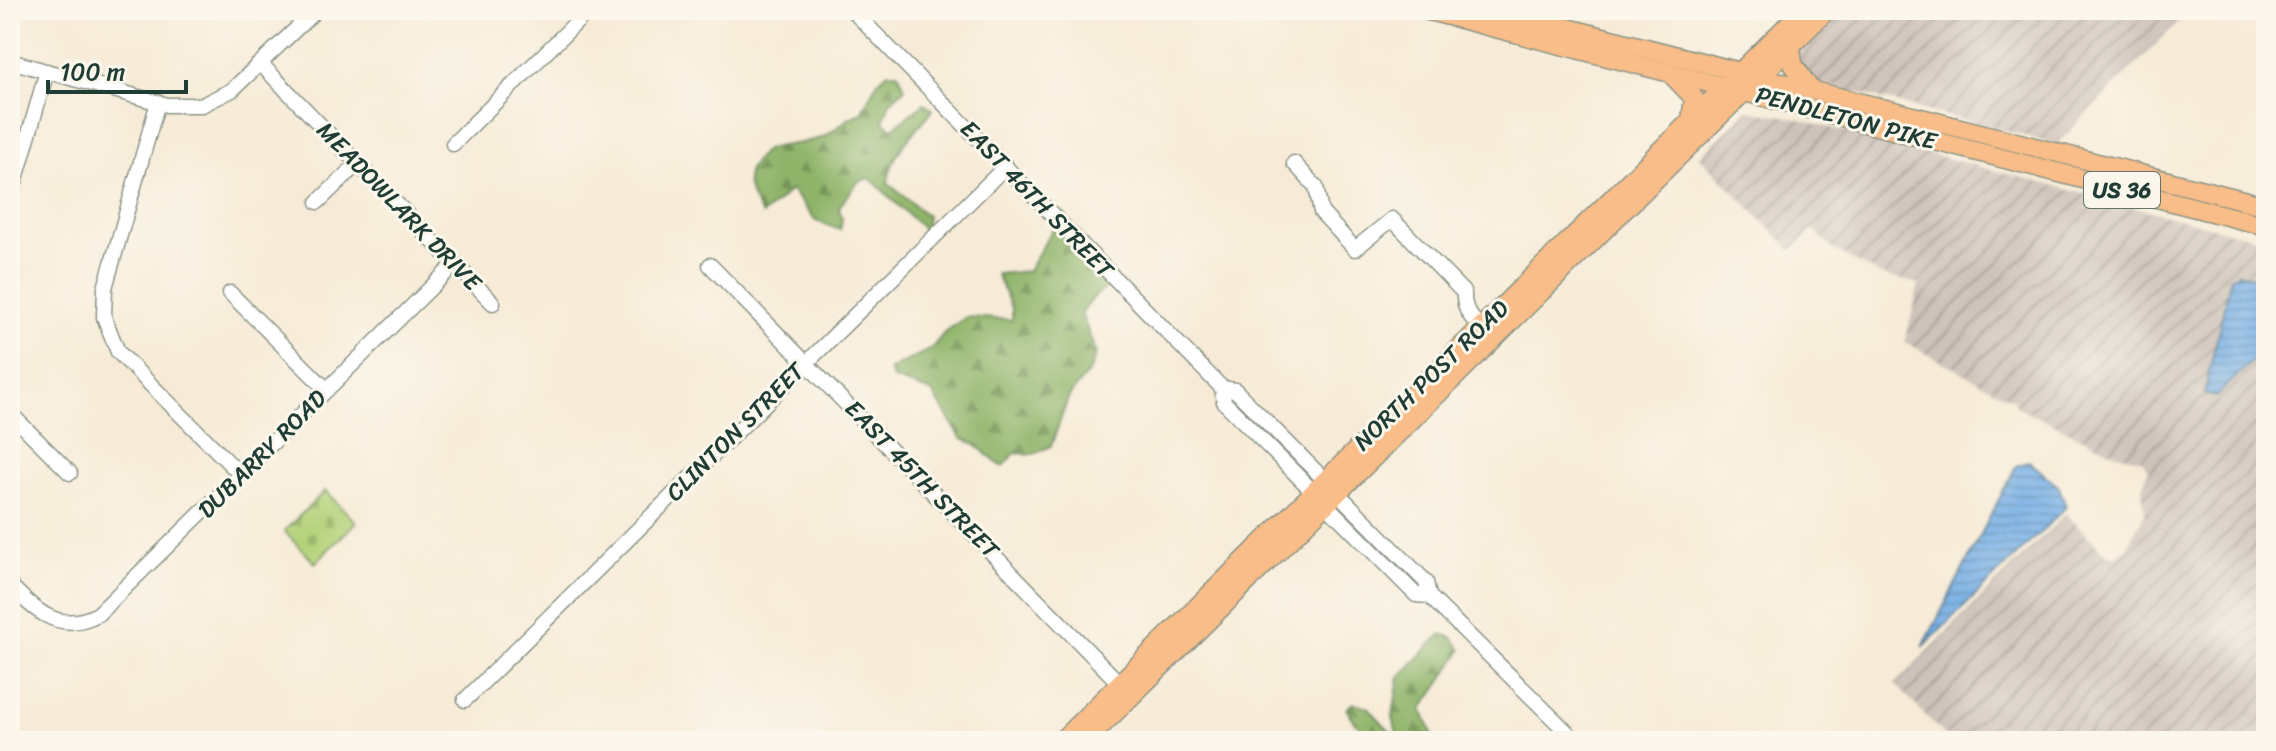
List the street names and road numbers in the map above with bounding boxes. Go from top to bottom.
street label: PENDLETON PIKE [1751,74,1943,163]
street label: EAST 46TH STREET [950,110,1125,289]
street label: MEADOWLARK DRIVE [306,111,493,302]
road number: US 36 [2084,172,2160,208]
street label: NORTH POST ROAD [1343,289,1519,461]
street label: CLINTON STREET [655,351,816,512]
street label: DUBARRY ROAD [187,379,337,529]
street label: EAST 45TH STREET [834,389,1010,570]

